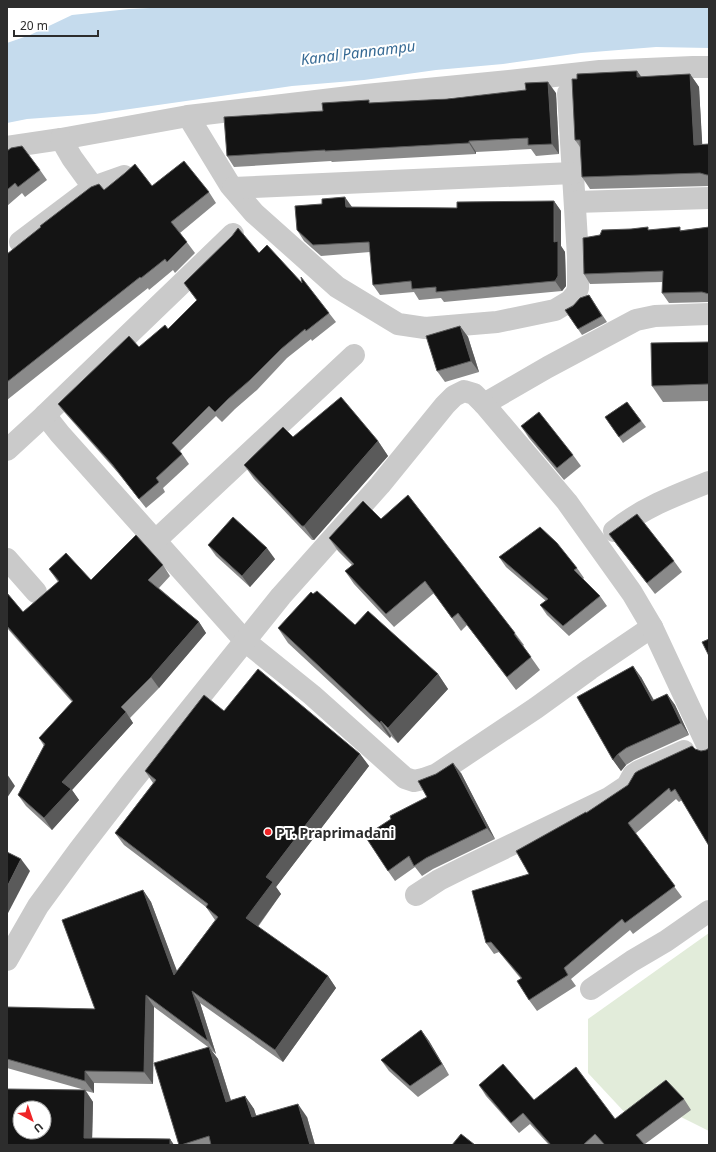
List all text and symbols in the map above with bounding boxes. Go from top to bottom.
scale bar [14,12,98,38]
text: 20 m [20,17,48,34]
water label: Kanal Pannampu [300,35,417,69]
place label: PT. Praprimadani [276,823,394,842]
marker: PT. Praprimadani [263,827,273,837]
north arrow [12,1100,52,1140]
text: U [31,1120,47,1136]

